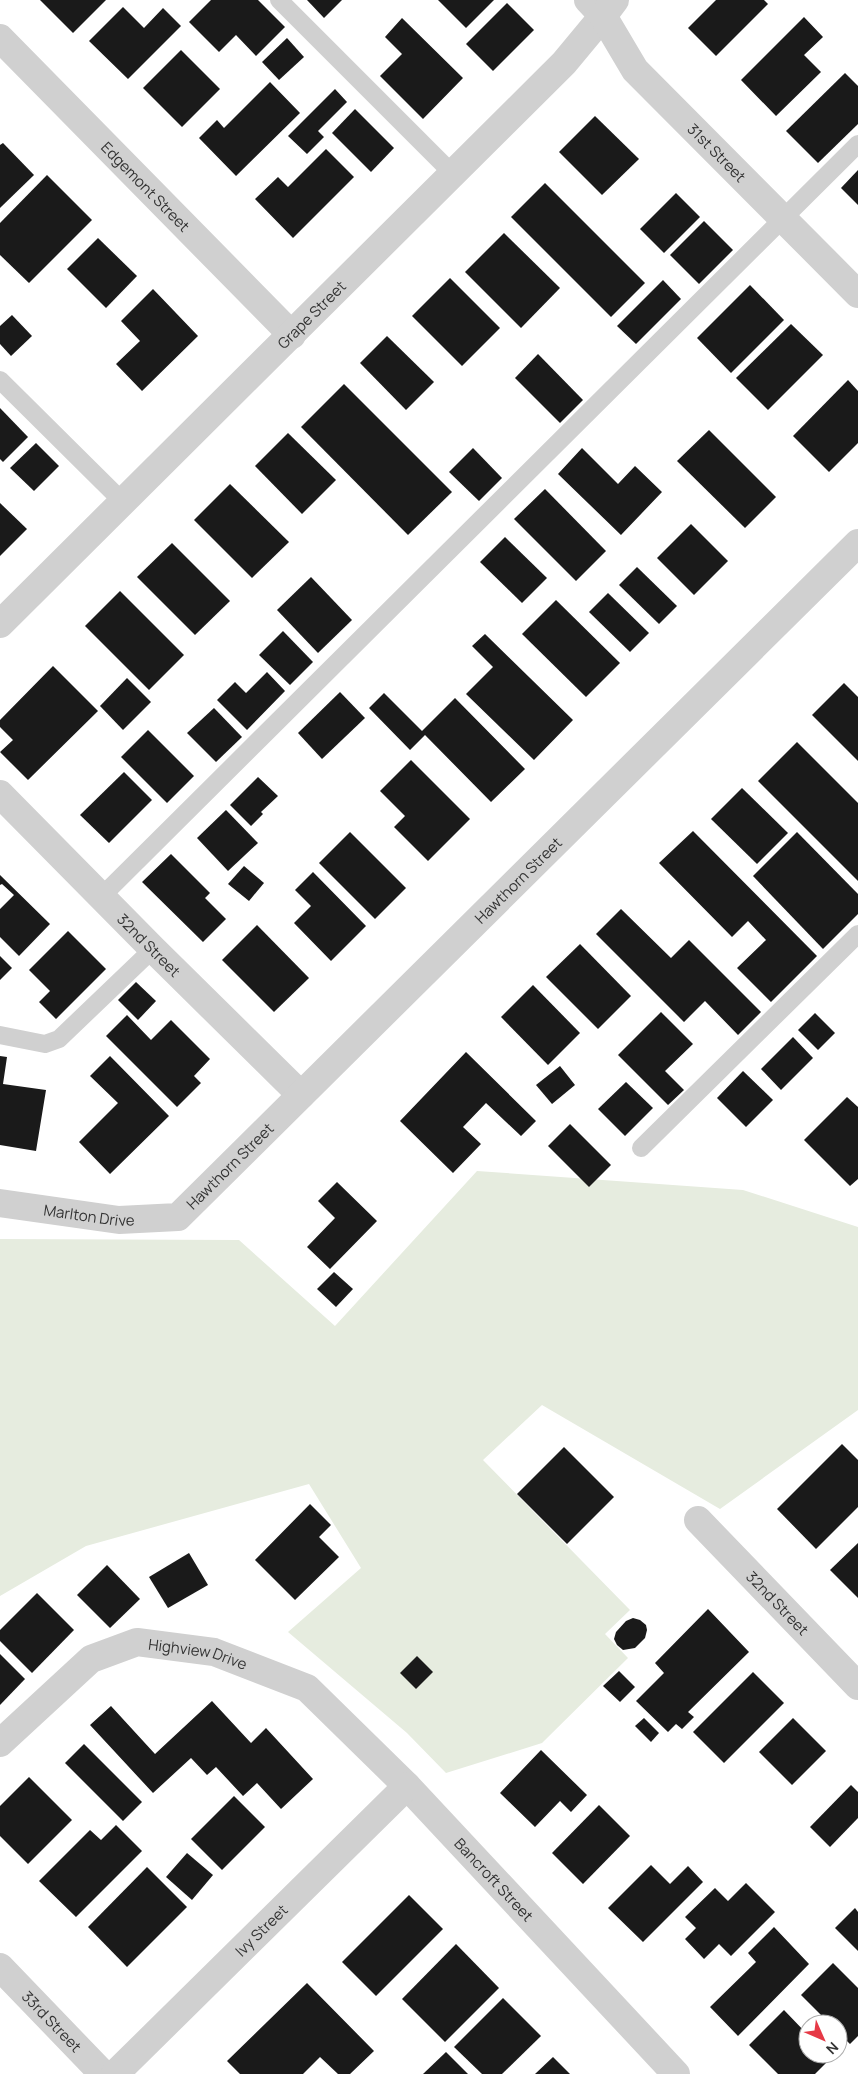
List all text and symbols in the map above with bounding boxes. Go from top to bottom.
street label: 31st Street [683,118,751,186]
street label: Edgemont Street [97,137,195,236]
street label: Grape Street [272,276,350,353]
street label: Hawthorn Street [470,832,566,928]
street label: 32nd Street [113,908,185,981]
street label: Hawthorn Street [181,1118,278,1214]
street label: Marlton Drive [42,1199,135,1231]
street label: 32nd Street [742,1566,814,1640]
street label: Highview Drive [147,1633,251,1674]
street label: Bancroft Street [450,1833,538,1926]
street label: Ivy Street [230,1899,292,1961]
street label: 33rd Street [17,1986,87,2056]
north arrow [798,2014,848,2064]
text: N [822,2038,843,2059]

